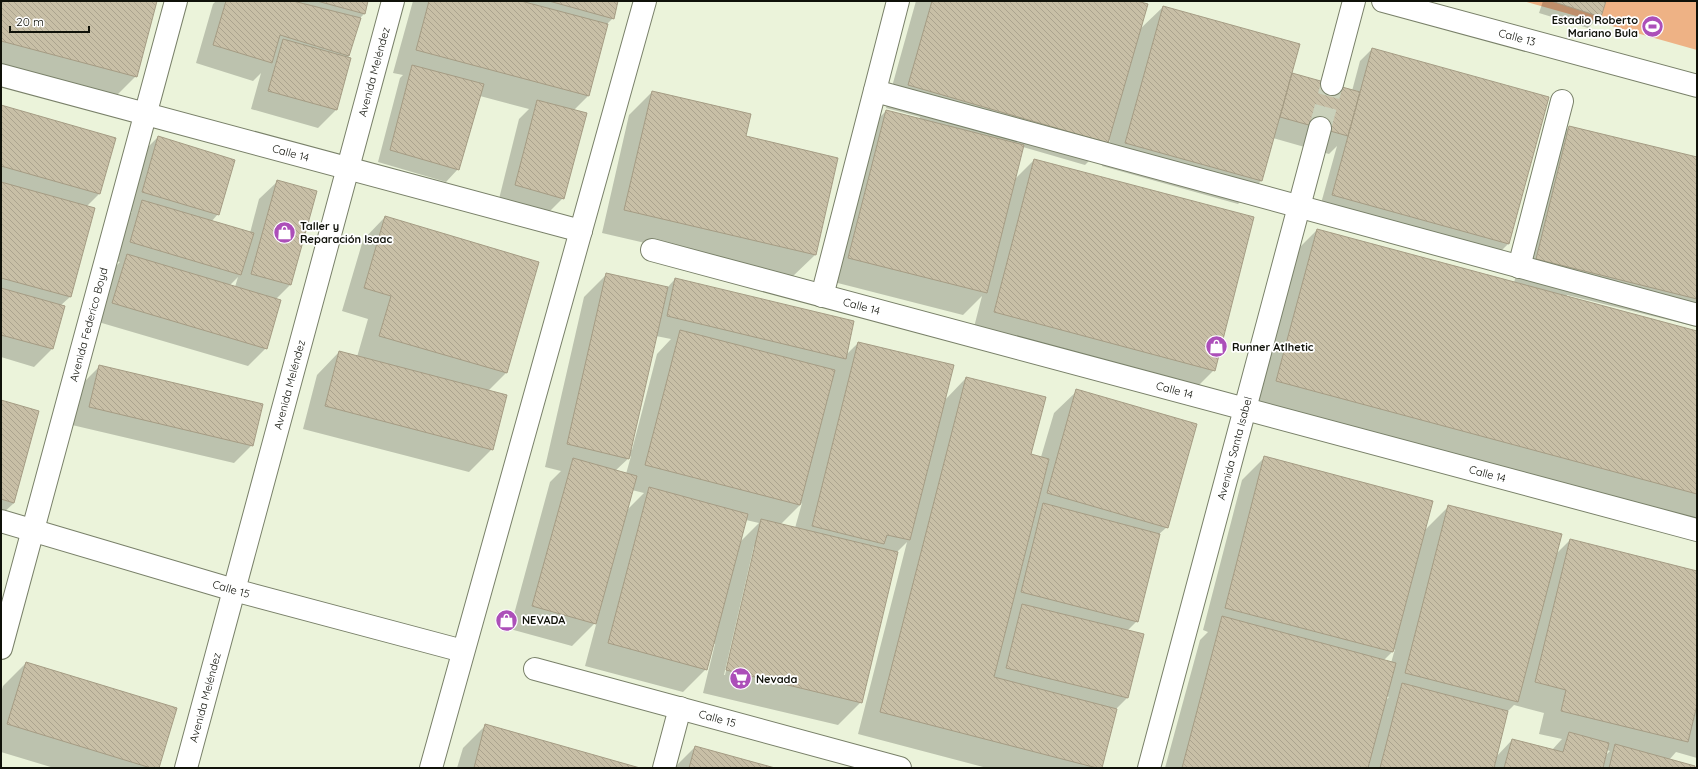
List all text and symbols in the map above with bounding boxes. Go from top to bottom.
scale bar [10,8,89,34]
place label: Estadio Roberto Mariano Bula [1552,13,1638,40]
sports icon: Estadio Roberto Mariano Bula [1640,13,1666,39]
text: 20 m [16,14,44,29]
street label: Avenida Meléndez [355,25,393,118]
street label: Calle 13 [1497,26,1538,49]
street label: Calle 14 [271,141,311,165]
shop icon: Taller y Reparación Isaac [271,219,297,245]
place label: Taller y Reparación Isaac [300,219,393,246]
street label: Avenida Federico Boyd [66,266,111,383]
street label: Calle 14 [842,295,882,318]
shop icon: Runner Atlhetic [1204,334,1230,360]
street label: Avenida Meléndez [271,338,308,431]
place label: Runner Atlhetic [1232,340,1314,354]
street label: Calle 14 [1155,378,1195,402]
street label: Avenida Santa Isabel [1214,395,1255,502]
street label: Calle 14 [1467,462,1508,486]
street label: Calle 15 [211,577,251,601]
shop icon: NEVADA [494,607,520,633]
place label: NEVADA [522,613,565,627]
street label: Avenida Meléndez [186,651,224,744]
supermarket icon: Nevada [728,666,754,692]
place label: Nevada [756,672,797,686]
street label: Calle 15 [697,707,738,730]

